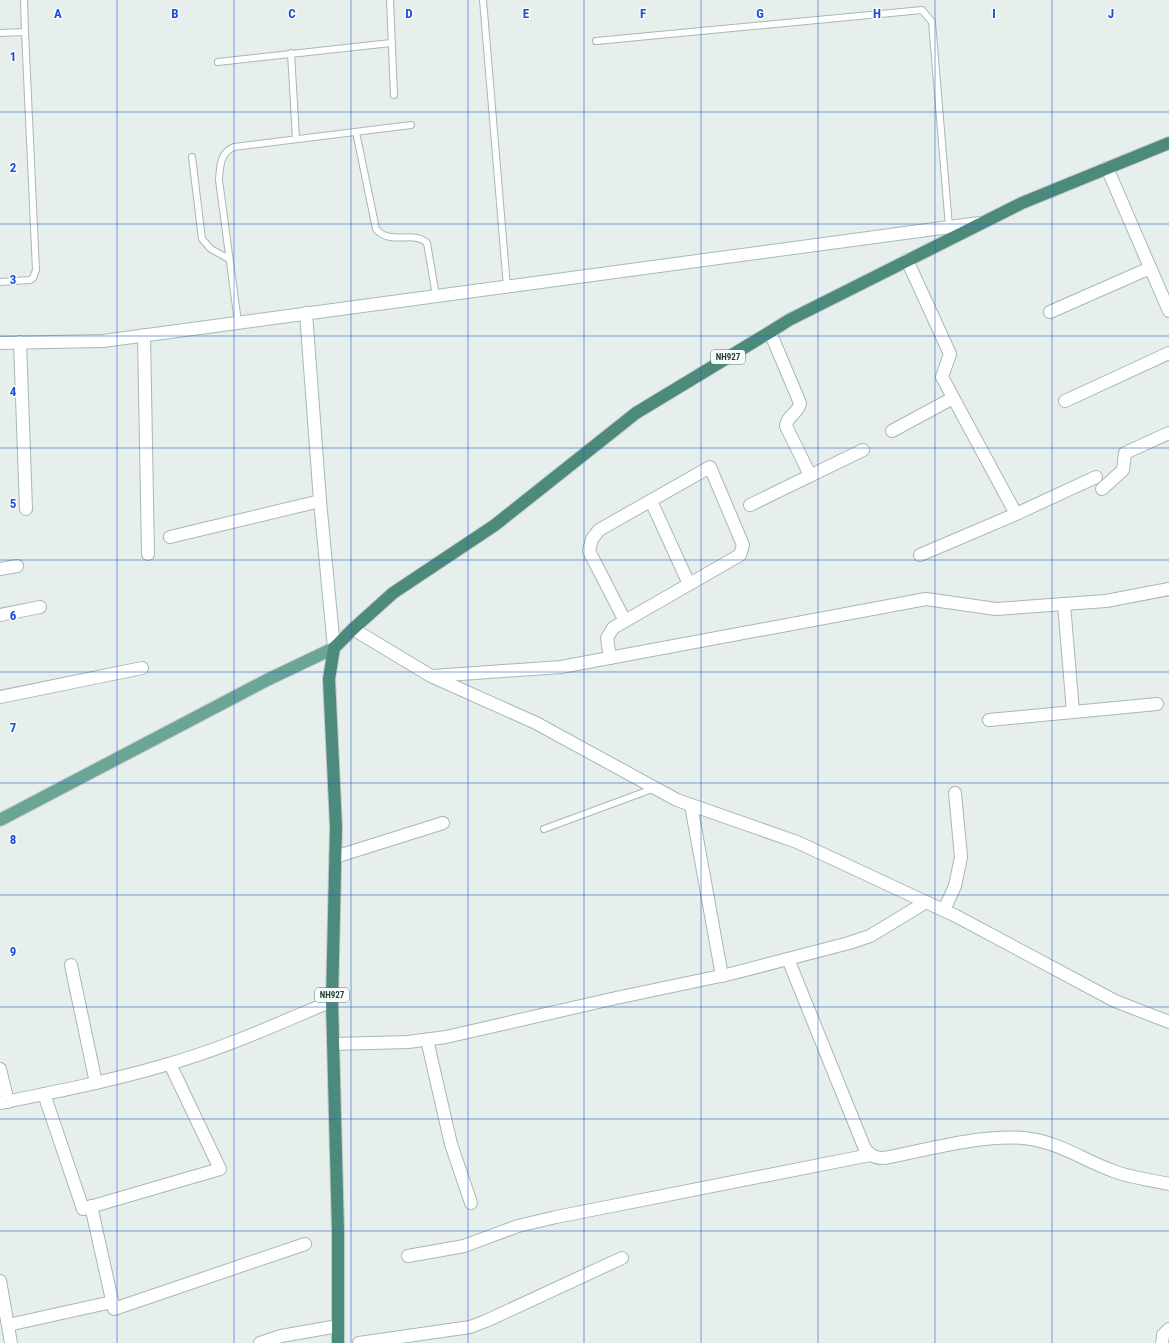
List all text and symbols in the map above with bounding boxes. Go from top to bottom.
text: A [54,6,62,21]
text: B [171,6,179,21]
text: C [288,6,296,21]
text: D [405,6,413,21]
text: E [523,6,530,21]
text: F [640,6,646,21]
text: G [756,6,764,21]
text: H [873,6,881,21]
text: I [992,6,996,21]
text: J [1108,6,1114,21]
text: 1 [10,49,16,64]
text: 2 [10,160,17,175]
text: 3 [10,272,16,287]
road number: NH927 [711,350,745,364]
text: 4 [10,384,17,399]
text: 5 [10,496,17,511]
text: 6 [10,608,17,623]
text: 7 [10,720,17,735]
text: 8 [10,832,16,847]
text: 9 [10,944,16,959]
road number: NH927 [315,988,349,1002]

